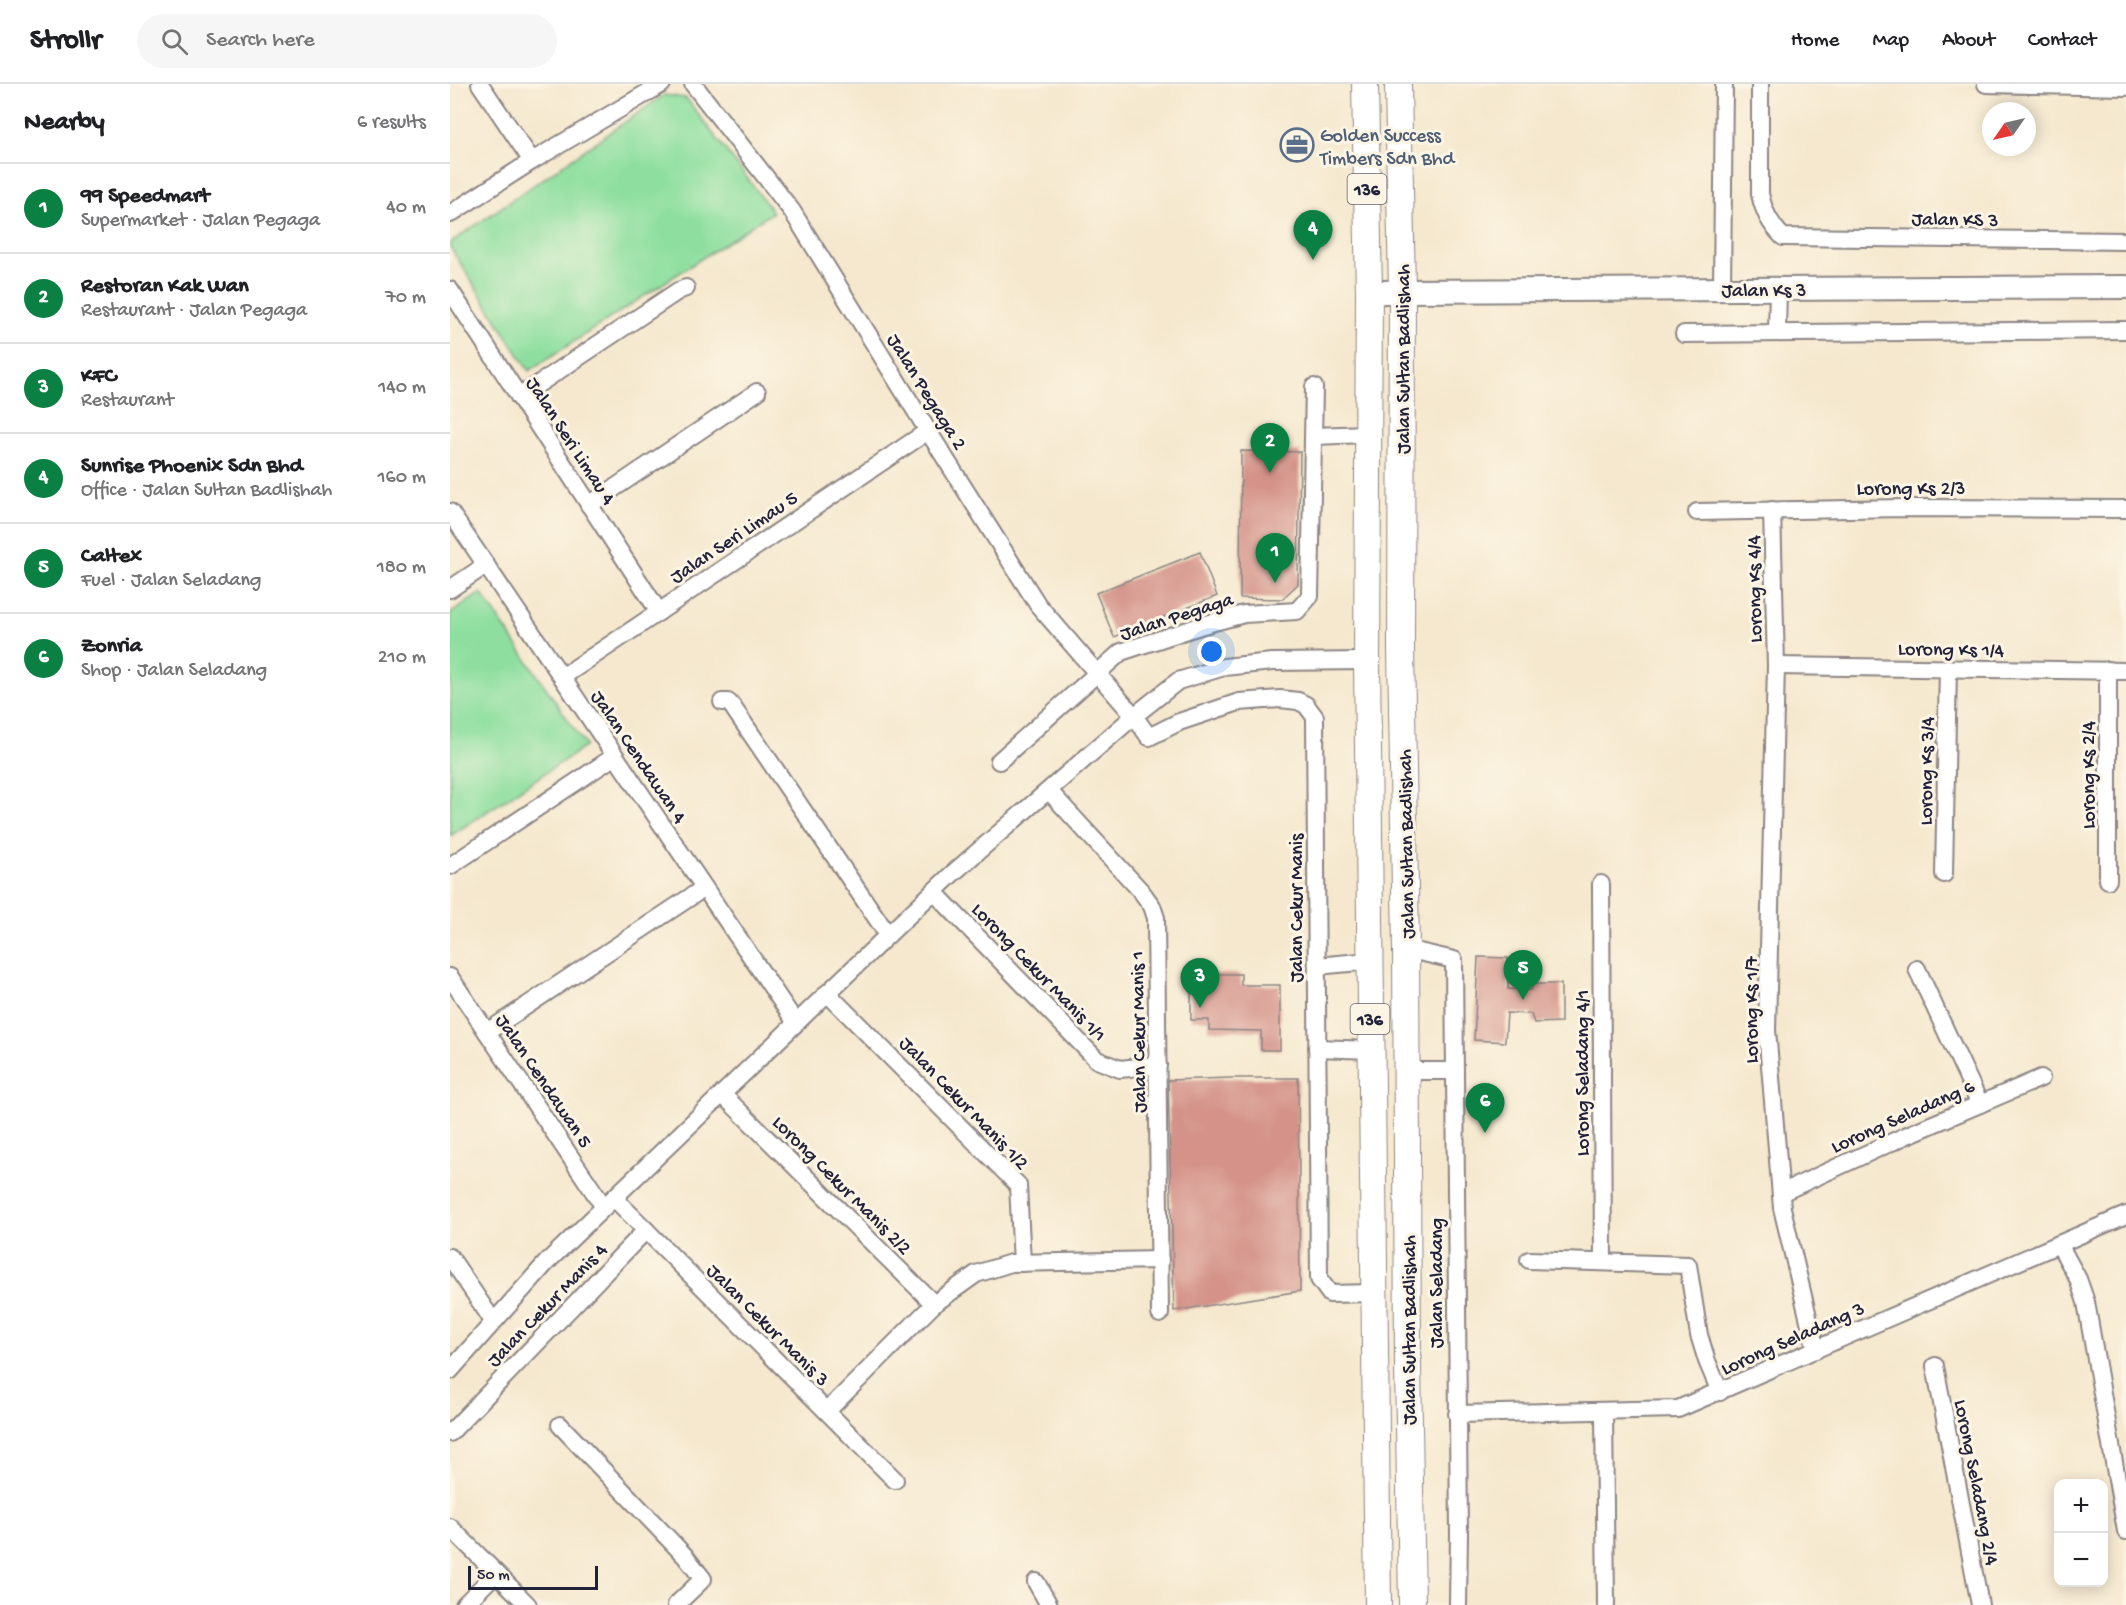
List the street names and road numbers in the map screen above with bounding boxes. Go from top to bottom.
road number: 136 [1348,174,1386,204]
street label: Jalan KS 3 [1911,209,1999,234]
street label: Jalan Sultan Badlishah [1394,264,1417,454]
street label: Jalan Ks 3 [1722,281,1806,304]
street label: Jalan Pegaga 2 [880,331,970,455]
street label: Jalan Seri Limau 4 [519,374,619,511]
street label: Lorong Ks 2/3 [1857,479,1965,502]
street label: Jalan Seri Limau 5 [667,488,803,590]
street label: Lorong Ks 4/4 [1744,534,1769,643]
street label: Jalan Pegaga [1118,589,1237,647]
street label: Lorong Ks 1/4 [1898,639,2005,664]
street label: Jalan Cendawan 4 [584,687,690,829]
street label: Lorong Ks 3/4 [1916,716,1941,826]
street label: Lorong Ks 2/4 [2079,720,2102,829]
street label: Jalan Sultan Badlishah [1395,749,1422,939]
street label: Jalan Cekur Manis [1287,833,1310,982]
street label: Lorong Cekur Manis 1/1 [965,899,1110,1048]
street label: Jalan Cekur Manis 1 [1128,951,1153,1113]
street label: Lorong Ks 1/7 [1742,956,1765,1064]
street label: Lorong Seladang 4/1 [1573,990,1596,1156]
road number: 136 [1350,1004,1390,1034]
street label: Jalan Cendawan 5 [489,1011,595,1153]
street label: Jalan Cekur Manis 1/2 [893,1033,1032,1176]
street label: Lorong Seladang 6 [1828,1076,1979,1160]
street label: Lorong Cekur Manis 2/2 [766,1112,915,1261]
street label: Jalan Seladang [1427,1218,1450,1348]
street label: Jalan Sultan Badlishah [1400,1235,1423,1425]
street label: Jalan Cekur Manis 4 [484,1239,614,1373]
street label: Jalan Cekur Manis 3 [700,1260,833,1393]
street label: Lorong Seladang 3 [1718,1298,1869,1382]
street label: Lorong Seladang 2/4 [1947,1398,2002,1568]

